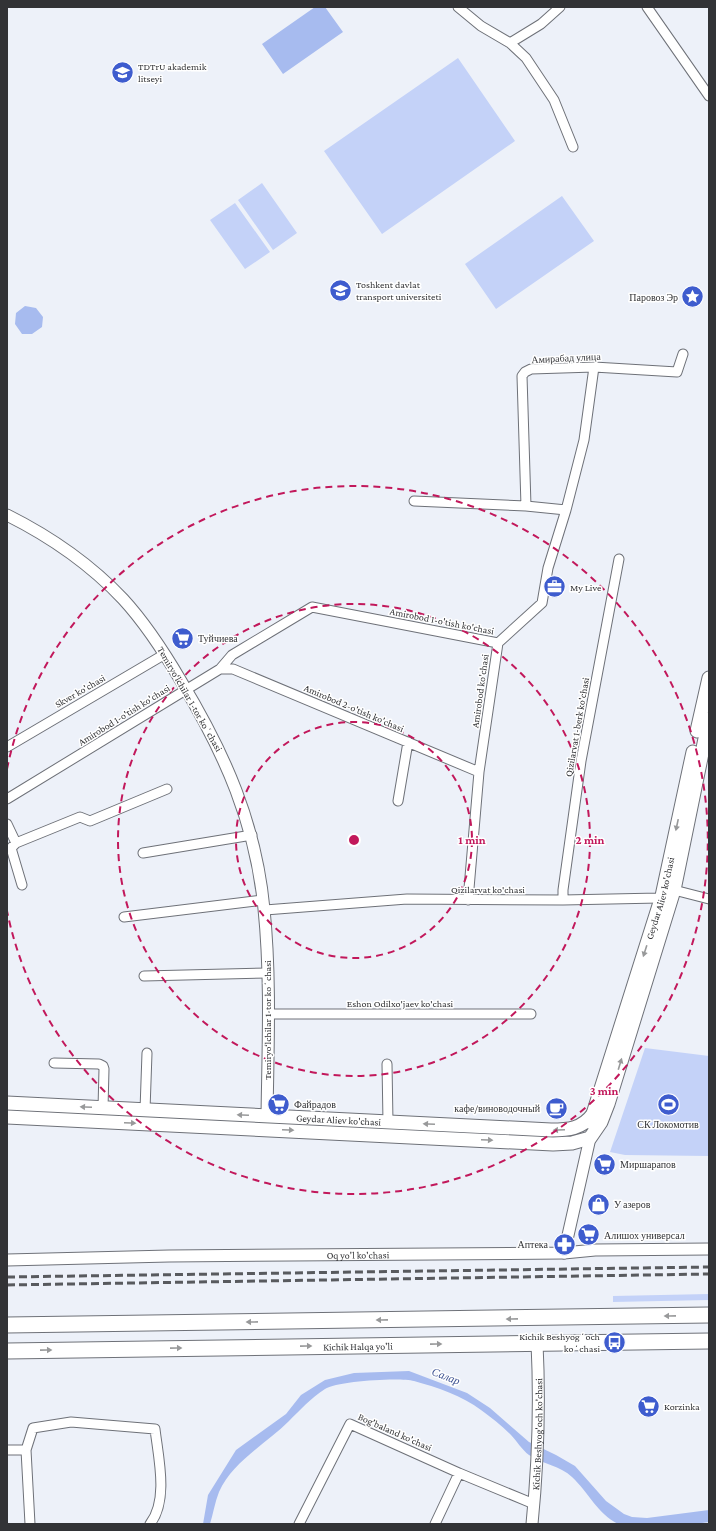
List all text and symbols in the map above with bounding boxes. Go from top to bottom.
school or university icon: TDTrU akademik litseyi [110,59,136,85]
place label: TDTrU akademik litseyi [138,61,207,84]
school or university icon: Toshkent davlat transport universiteti [328,277,354,303]
place label: Toshkent davlat transport universiteti [356,279,442,302]
place icon: Паровоз Эр [680,284,706,310]
place label: Паровоз Эр [629,292,678,303]
street label: Амирабад улица [531,351,602,365]
office icon: My Live [541,574,567,600]
place label: My Live [570,582,602,593]
street label: Amirobod 1-o'tish ko'chasi [389,605,495,637]
supermarket icon: Туйчиева [170,625,196,651]
place label: Туйчиева [198,633,238,644]
street label: Temiryo‘lchilar 1-tor koʻchasi [155,645,225,754]
street label: Amirobod ko'chasi [469,653,491,729]
street label: Skver ko'chasi [53,672,107,710]
street label: Qizilarvat 1-berk ko'chasi [563,676,591,777]
street label: Amirobod 1-o'tish ko'chasi [76,682,172,748]
street label: Amirobod 2-o'tish ko'chasi [302,682,406,734]
one-way arrow [674,819,680,831]
centre of rings [347,833,361,847]
text: 1 min [458,833,486,847]
text: 2 min [576,833,605,847]
street label: Geydar Aliev ko'chasi [643,856,676,941]
street label: Qizilarvat ko'chasi [451,884,525,895]
one-way arrow [642,945,648,957]
street label: Temiryo‘lchilar 1-tor koʻchasi [262,960,273,1080]
street label: Eshon Odilxo'jaev ko'chasi [347,998,454,1010]
one-way arrow [617,1057,623,1069]
text: 3 min [590,1084,618,1098]
supermarket icon: Файрадов [266,1091,292,1117]
sports icon: СК Локомотив [655,1091,681,1117]
cafe icon: кафе/виноводочный [543,1095,569,1121]
place label: Файрадов [294,1099,336,1110]
one-way arrow [80,1103,92,1110]
place label: кафе/виноводочный [454,1103,541,1114]
one-way arrow [237,1111,249,1118]
street label: Geydar Aliev ko'chasi [296,1112,382,1127]
one-way arrow [124,1119,136,1126]
place label: СК Локомотив [637,1119,699,1130]
one-way arrow [423,1120,435,1127]
one-way arrow [553,1126,565,1133]
one-way arrow [282,1127,295,1133]
one-way arrow [481,1137,493,1144]
supermarket icon: Миршарапов [592,1151,618,1177]
place label: Миршарапов [620,1159,676,1170]
shop icon: У азеров [585,1191,611,1217]
place label: У азеров [614,1199,651,1210]
supermarket icon: Алишох универсал [576,1222,602,1248]
place label: Алишох универсал [604,1230,685,1241]
pharmacy icon: Аптека [551,1231,577,1257]
place label: Аптека [517,1239,549,1250]
street label: Oq yo'l ko'chasi [327,1249,390,1260]
one-way arrow [663,1313,676,1319]
one-way arrow [505,1316,518,1322]
one-way arrow [375,1317,388,1323]
one-way arrow [245,1319,258,1325]
bus stop icon: Kichik Beshyogʻoch koʻchasi [602,1329,628,1355]
place label: Kichik Beshyogʻoch koʻchasi [519,1331,601,1354]
street label: Kichik Halqa yo'li [323,1340,393,1352]
one-way arrow [430,1341,442,1348]
one-way arrow [300,1343,313,1349]
one-way arrow [170,1345,183,1351]
one-way arrow [40,1347,53,1353]
water label: Салар [430,1365,462,1387]
street label: Kichik Beshyog'och ko'chasi [529,1378,544,1490]
supermarket icon: Korzinka [635,1393,661,1419]
place label: Korzinka [664,1401,700,1412]
street label: Bog'baland ko'chasi [356,1411,434,1453]

